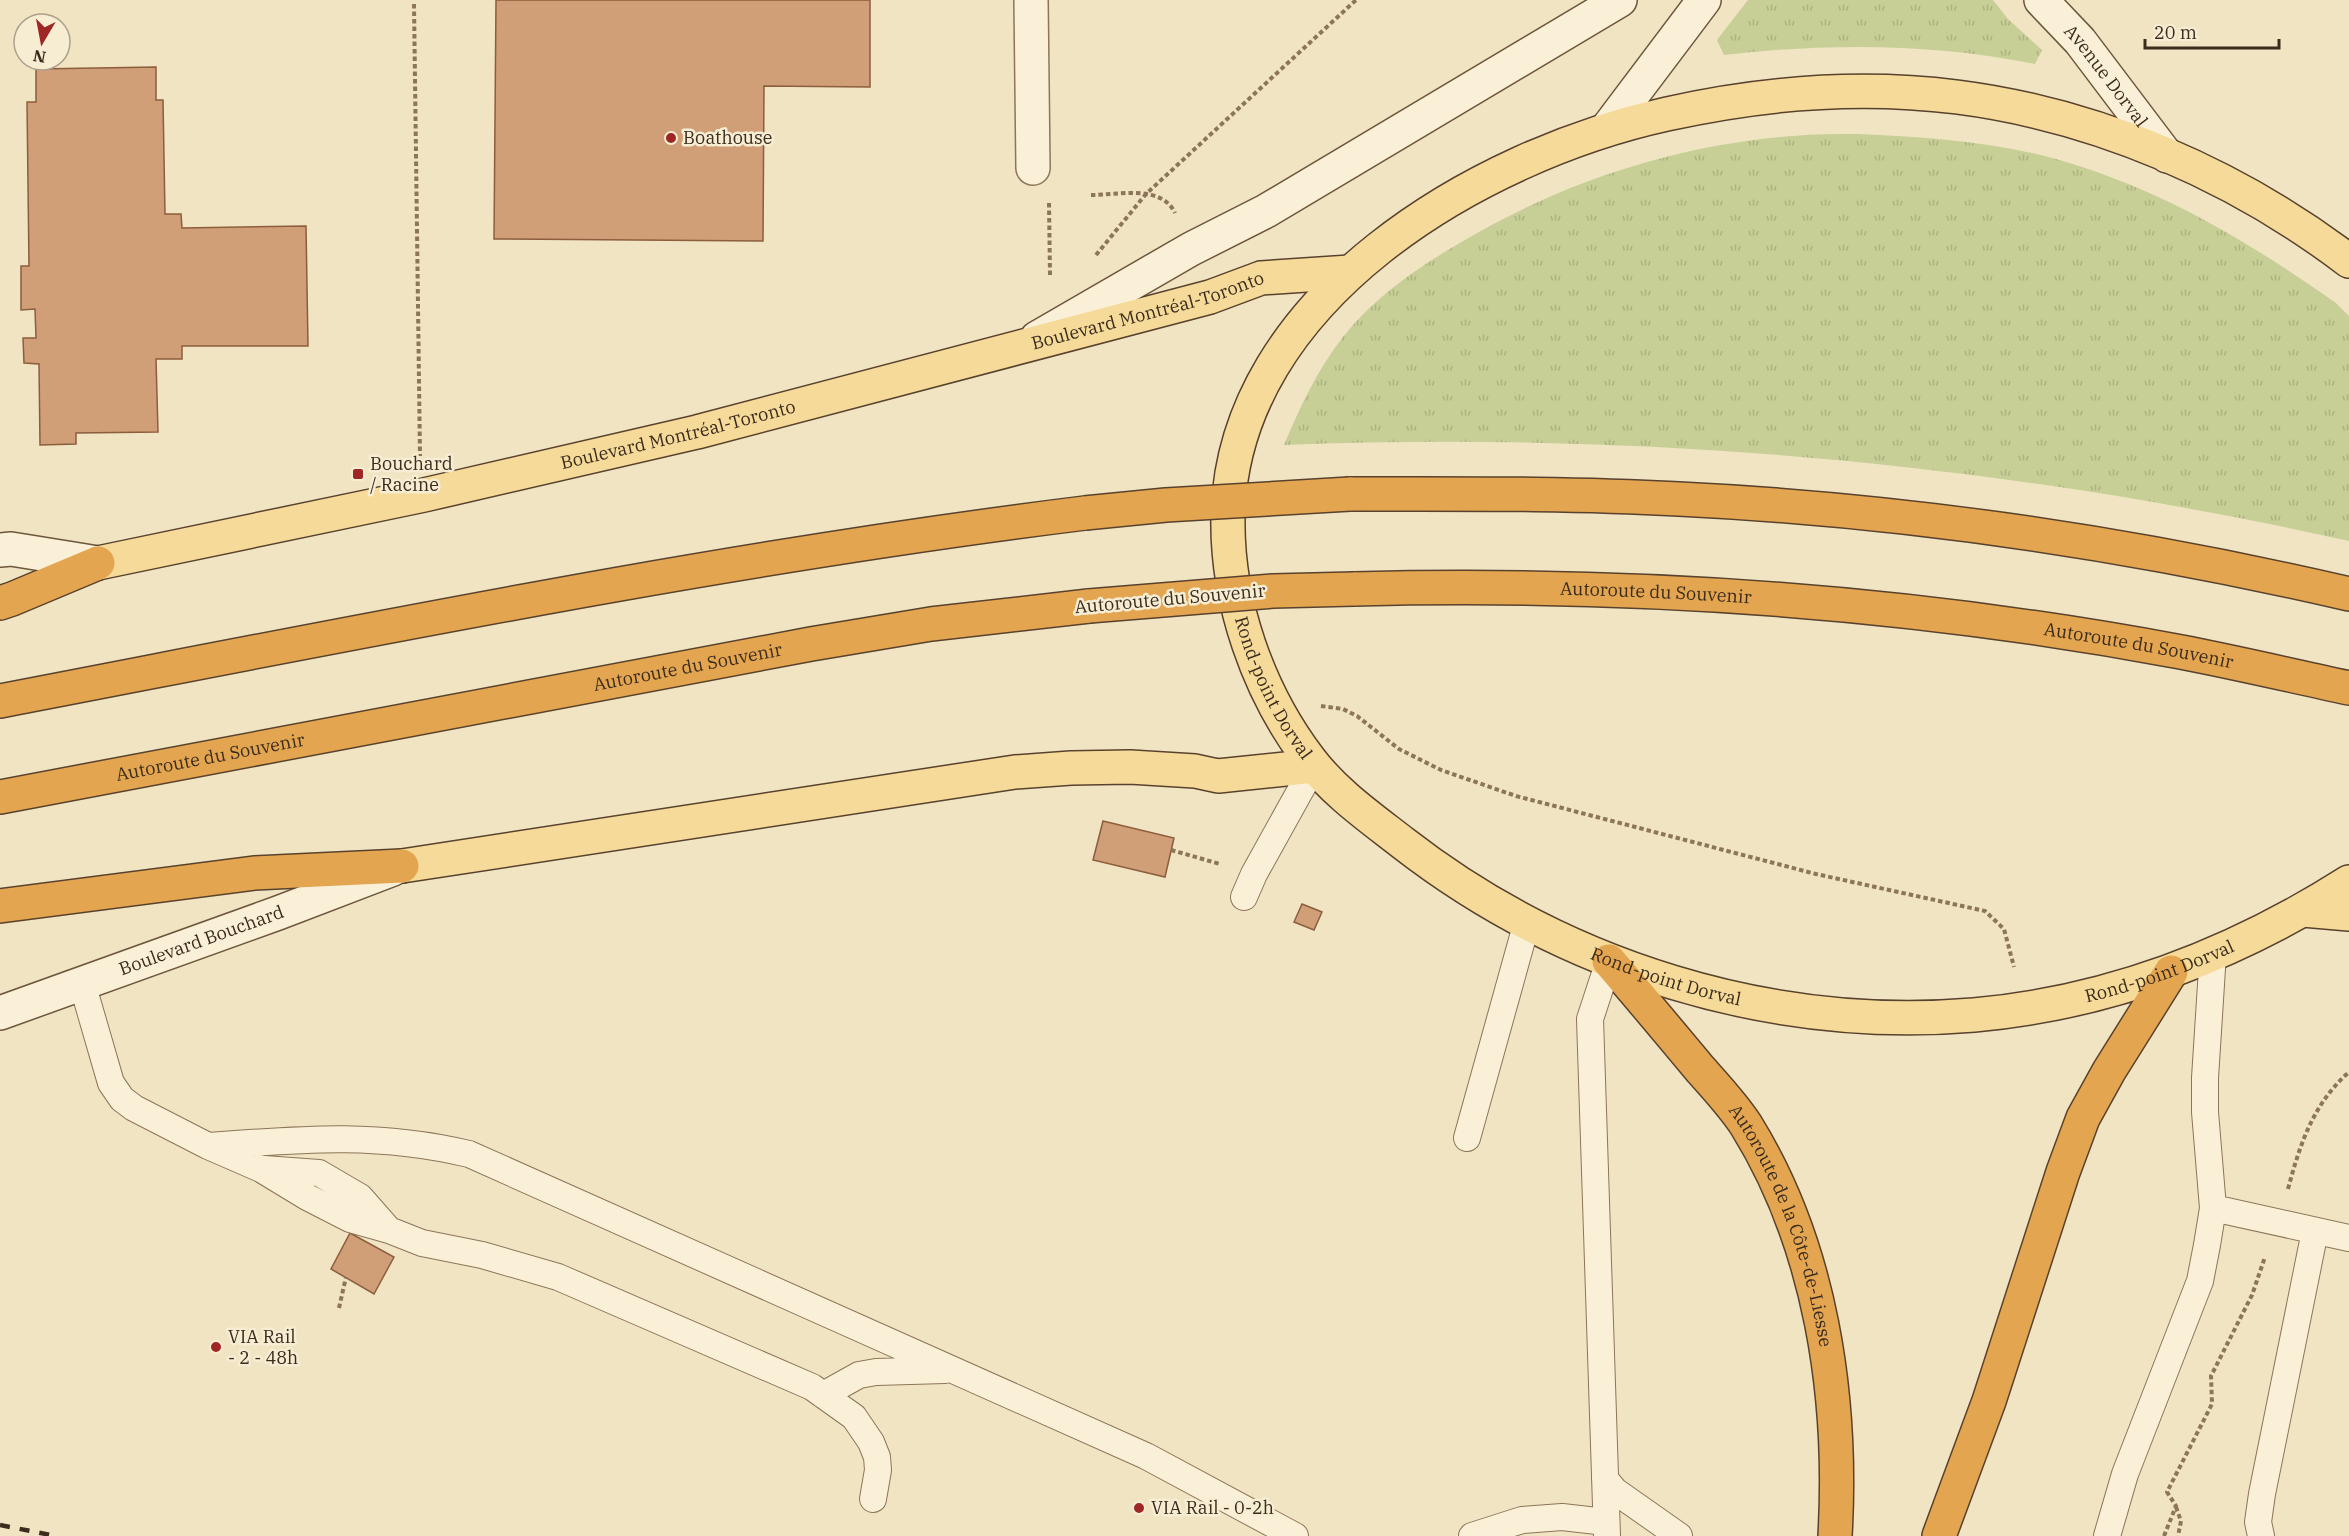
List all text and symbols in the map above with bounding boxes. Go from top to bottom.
north arrow [12,12,72,72]
scale bar [2145,12,2278,50]
street label: Avenue Dorval [2059,19,2153,132]
text: 20 m [2154,21,2197,44]
text: N [31,46,47,68]
place label: Boathouse [683,126,772,149]
marker: Boathouse [664,131,678,145]
street label: Boulevard Montréal-Toronto [1029,266,1267,355]
street label: Boulevard Montréal-Toronto [558,395,798,474]
place label: Bouchard / Racine [370,452,453,496]
marker: Bouchard / Racine [351,467,365,481]
street label: Autoroute du Souvenir [1560,577,1752,608]
street label: Autoroute du Souvenir [1074,579,1266,618]
street label: Rond-point Dorval [1230,614,1318,764]
street label: Autoroute du Souvenir [2043,617,2236,673]
street label: Autoroute du Souvenir [591,638,784,696]
street label: Autoroute du Souvenir [114,728,307,786]
street label: Boulevard Bouchard [116,900,287,980]
street label: Rond-point Dorval [2082,934,2238,1007]
street label: Rond-point Dorval [1587,942,1743,1011]
street label: Autoroute de la Côte-de-Liesse [1724,1099,1838,1349]
place label: VIA Rail - 2 - 48h [228,1325,298,1369]
marker: VIA Rail - 2 - 48h [209,1340,223,1354]
place label: VIA Rail - 0-2h [1151,1496,1274,1519]
marker: VIA Rail - 0-2h [1132,1501,1146,1515]

